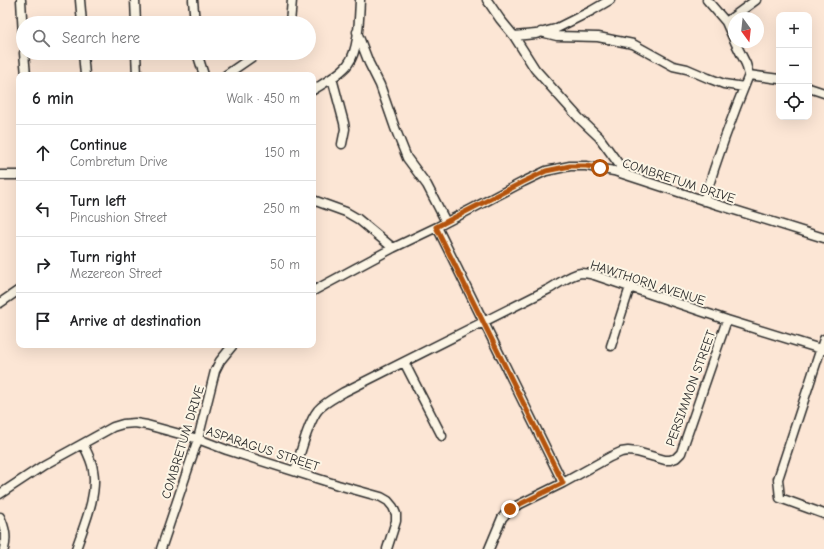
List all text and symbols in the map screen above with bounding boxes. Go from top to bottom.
north arrow [728,12,764,48]
map controls [776,12,812,120]
button: + [776,12,812,48]
search box [16,16,316,60]
icon: search [30,27,52,49]
text: Search here [62,29,140,47]
button: − [776,48,812,84]
button: locate [776,84,812,120]
text: 6 min [32,89,74,108]
text: Walk · 450 m [226,91,300,106]
text: Continue [70,136,127,154]
icon: ahead [32,142,54,164]
text: 150 m [265,145,300,160]
text: Combretum Drive [70,154,167,169]
street label: COMBRETUM DRIVE [621,155,737,206]
route start [591,159,609,177]
text: Turn left [70,192,126,210]
icon: left [32,198,54,220]
text: 250 m [263,201,300,216]
text: Pincushion Street [70,210,167,225]
text: Turn right [70,248,136,266]
icon: right [32,254,54,276]
text: 50 m [270,257,300,272]
street label: HAWTHORN AVENUE [588,257,707,308]
text: Mezereon Street [70,266,162,281]
icon: arrive [32,310,54,332]
text: Arrive at destination [70,312,201,330]
street label: PERSIMMON STREET [663,328,719,448]
street label: COMBRETUM DRIVE [158,384,207,501]
street label: ASPARAGUS STREET [204,423,322,474]
route end [501,500,519,518]

